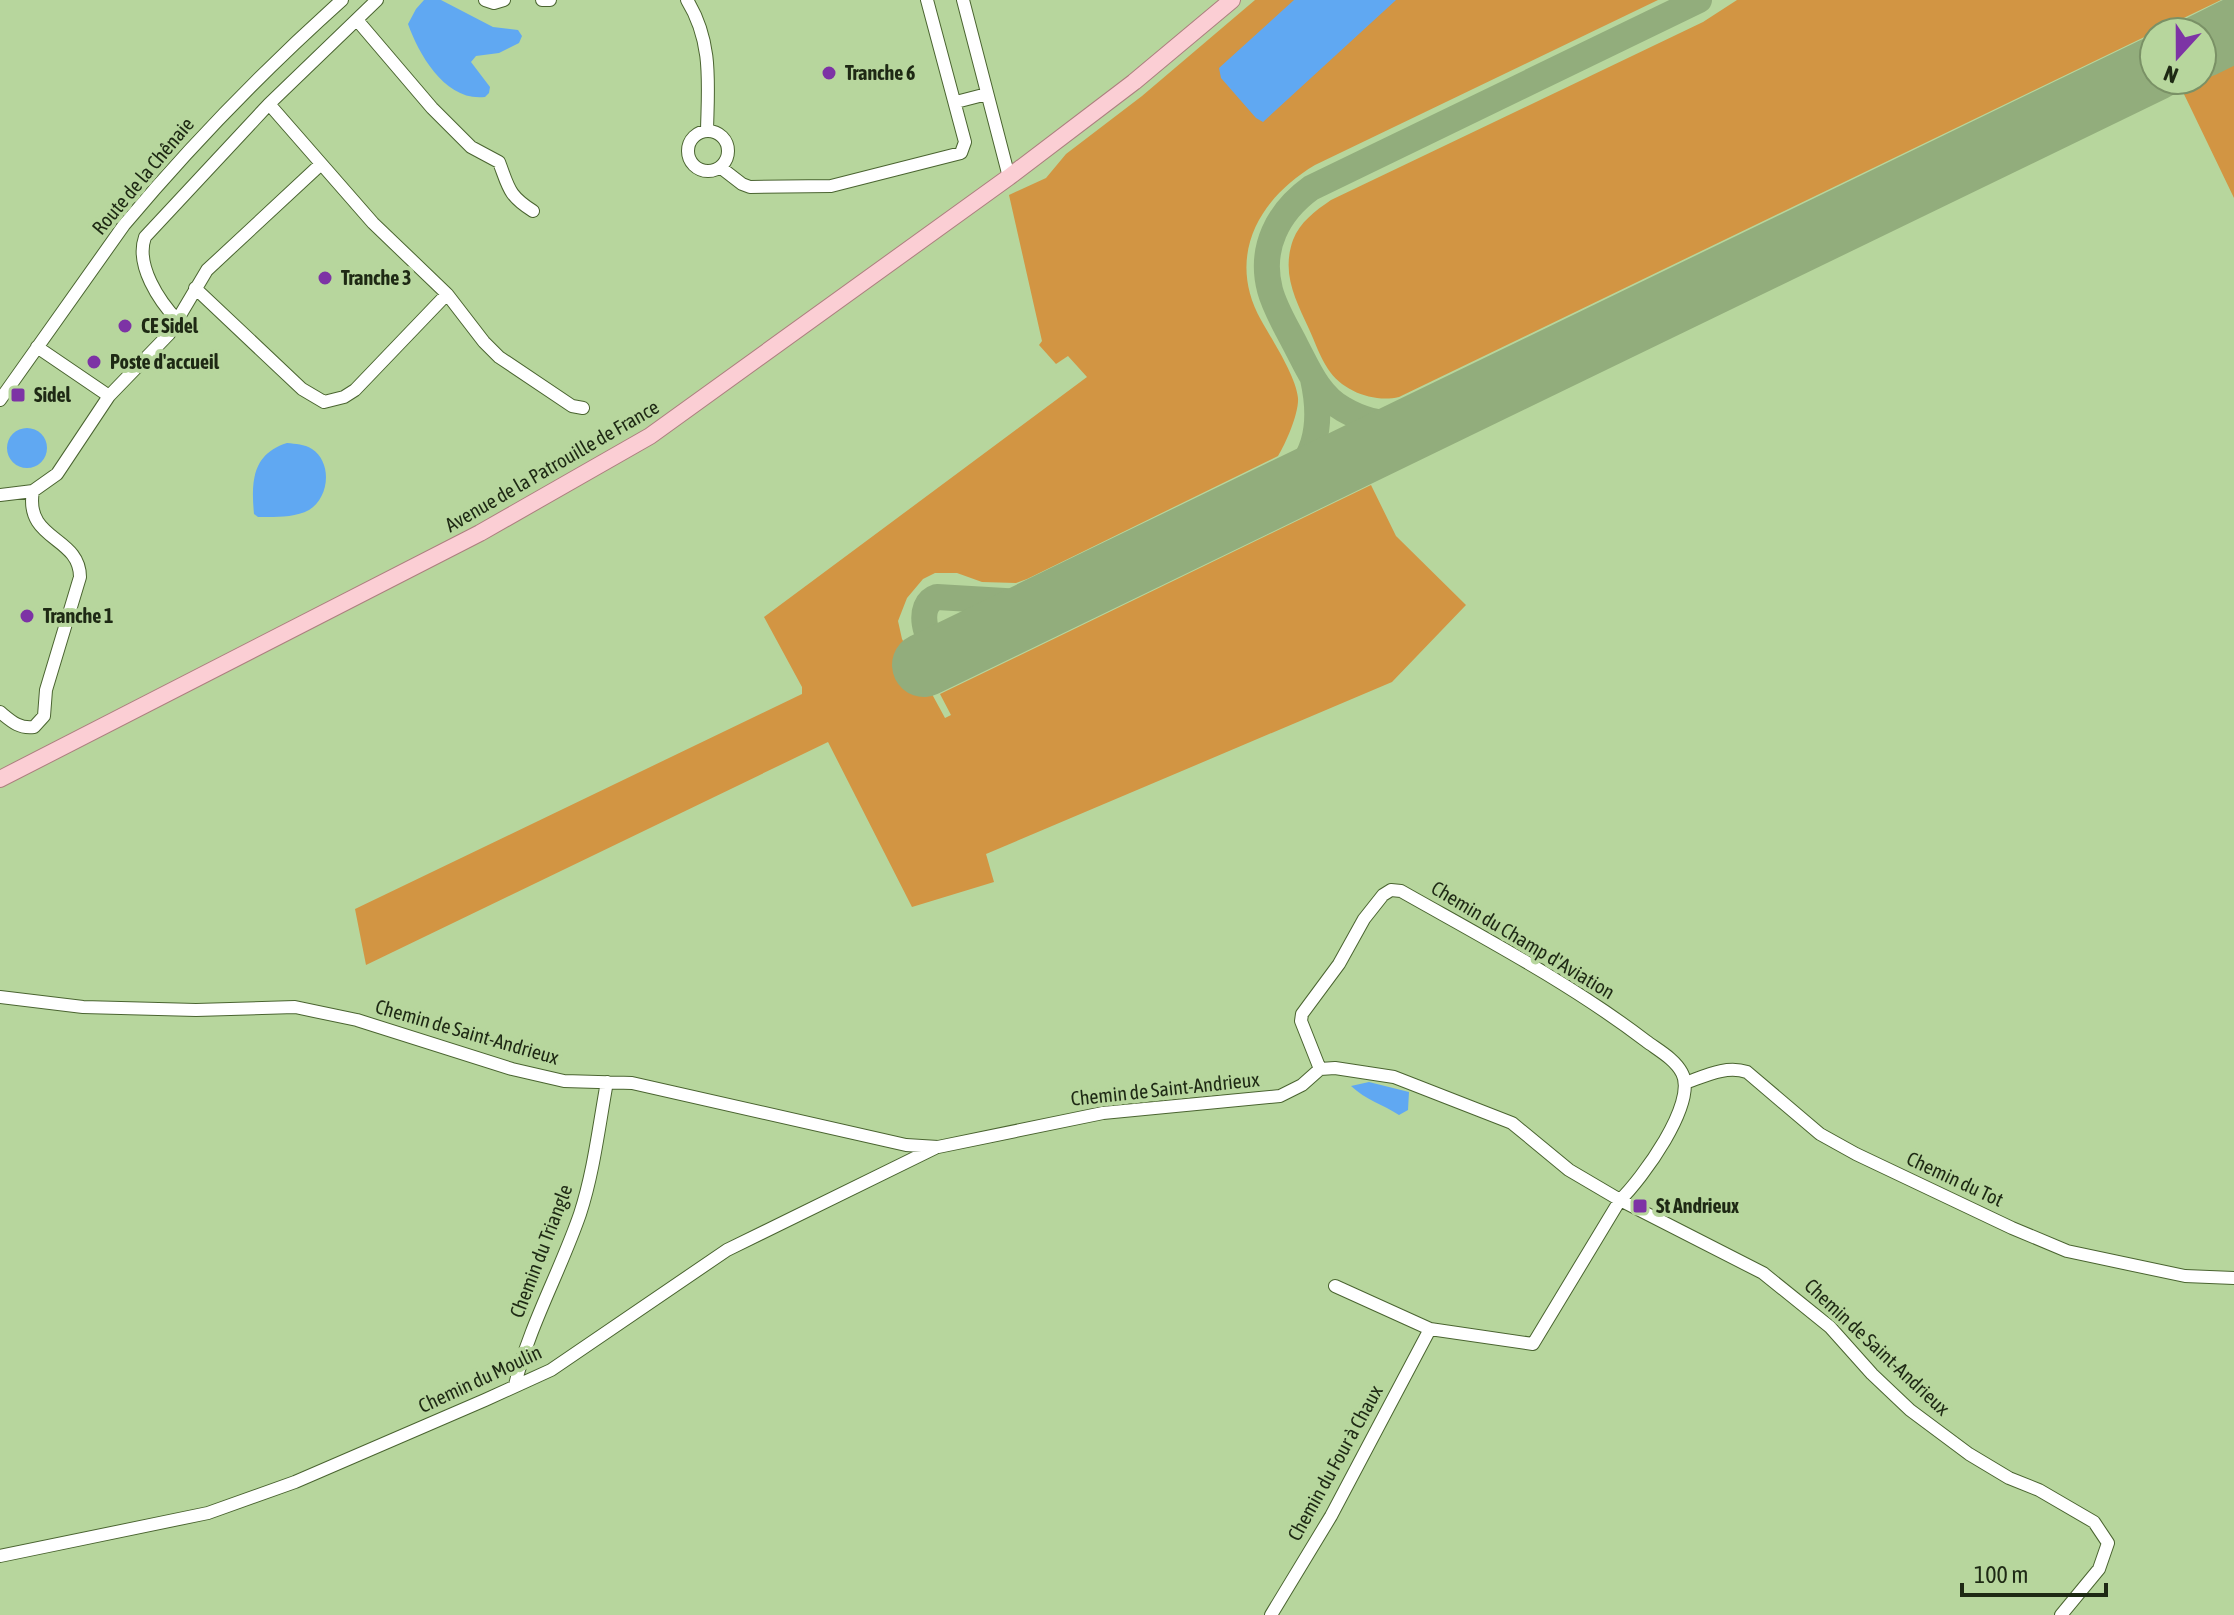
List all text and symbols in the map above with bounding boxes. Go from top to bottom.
north arrow [2138,16,2218,96]
text: N [2160,60,2182,89]
place label: Tranche 6 [845,61,915,84]
marker: Tranche 6 [820,64,838,82]
street label: Route de la Chênaie [87,113,198,239]
place label: Tranche 3 [341,266,411,289]
marker: Tranche 3 [316,269,334,287]
place label: CE Sidel [141,314,199,337]
marker: CE Sidel [116,317,134,335]
place label: Poste d'accueil [110,350,220,373]
marker: Poste d'accueil [85,353,103,371]
place label: Sidel [34,383,72,406]
marker: Sidel [9,386,27,404]
street label: Avenue de la Patrouille de France [441,395,663,536]
place label: Tranche 1 [43,604,113,627]
marker: Tranche 1 [18,607,36,625]
street label: Chemin du Champ d'Aviation [1427,876,1619,1003]
street label: Chemin de Saint-Andrieux [373,994,561,1069]
street label: Chemin de Saint-Andrieux [1069,1067,1260,1110]
street label: Chemin du Tot [1903,1146,2007,1211]
street label: Chemin du Triangle [505,1181,577,1321]
place label: St Andrieux [1656,1194,1739,1217]
marker: St Andrieux [1631,1197,1649,1215]
street label: Chemin de Saint-Andrieux [1800,1274,1955,1420]
street label: Chemin du Moulin [415,1340,545,1417]
street label: Chemin du Four à Chaux [1282,1381,1387,1545]
scale bar [1962,1547,2106,1597]
text: 100 m [1974,1561,2028,1588]

